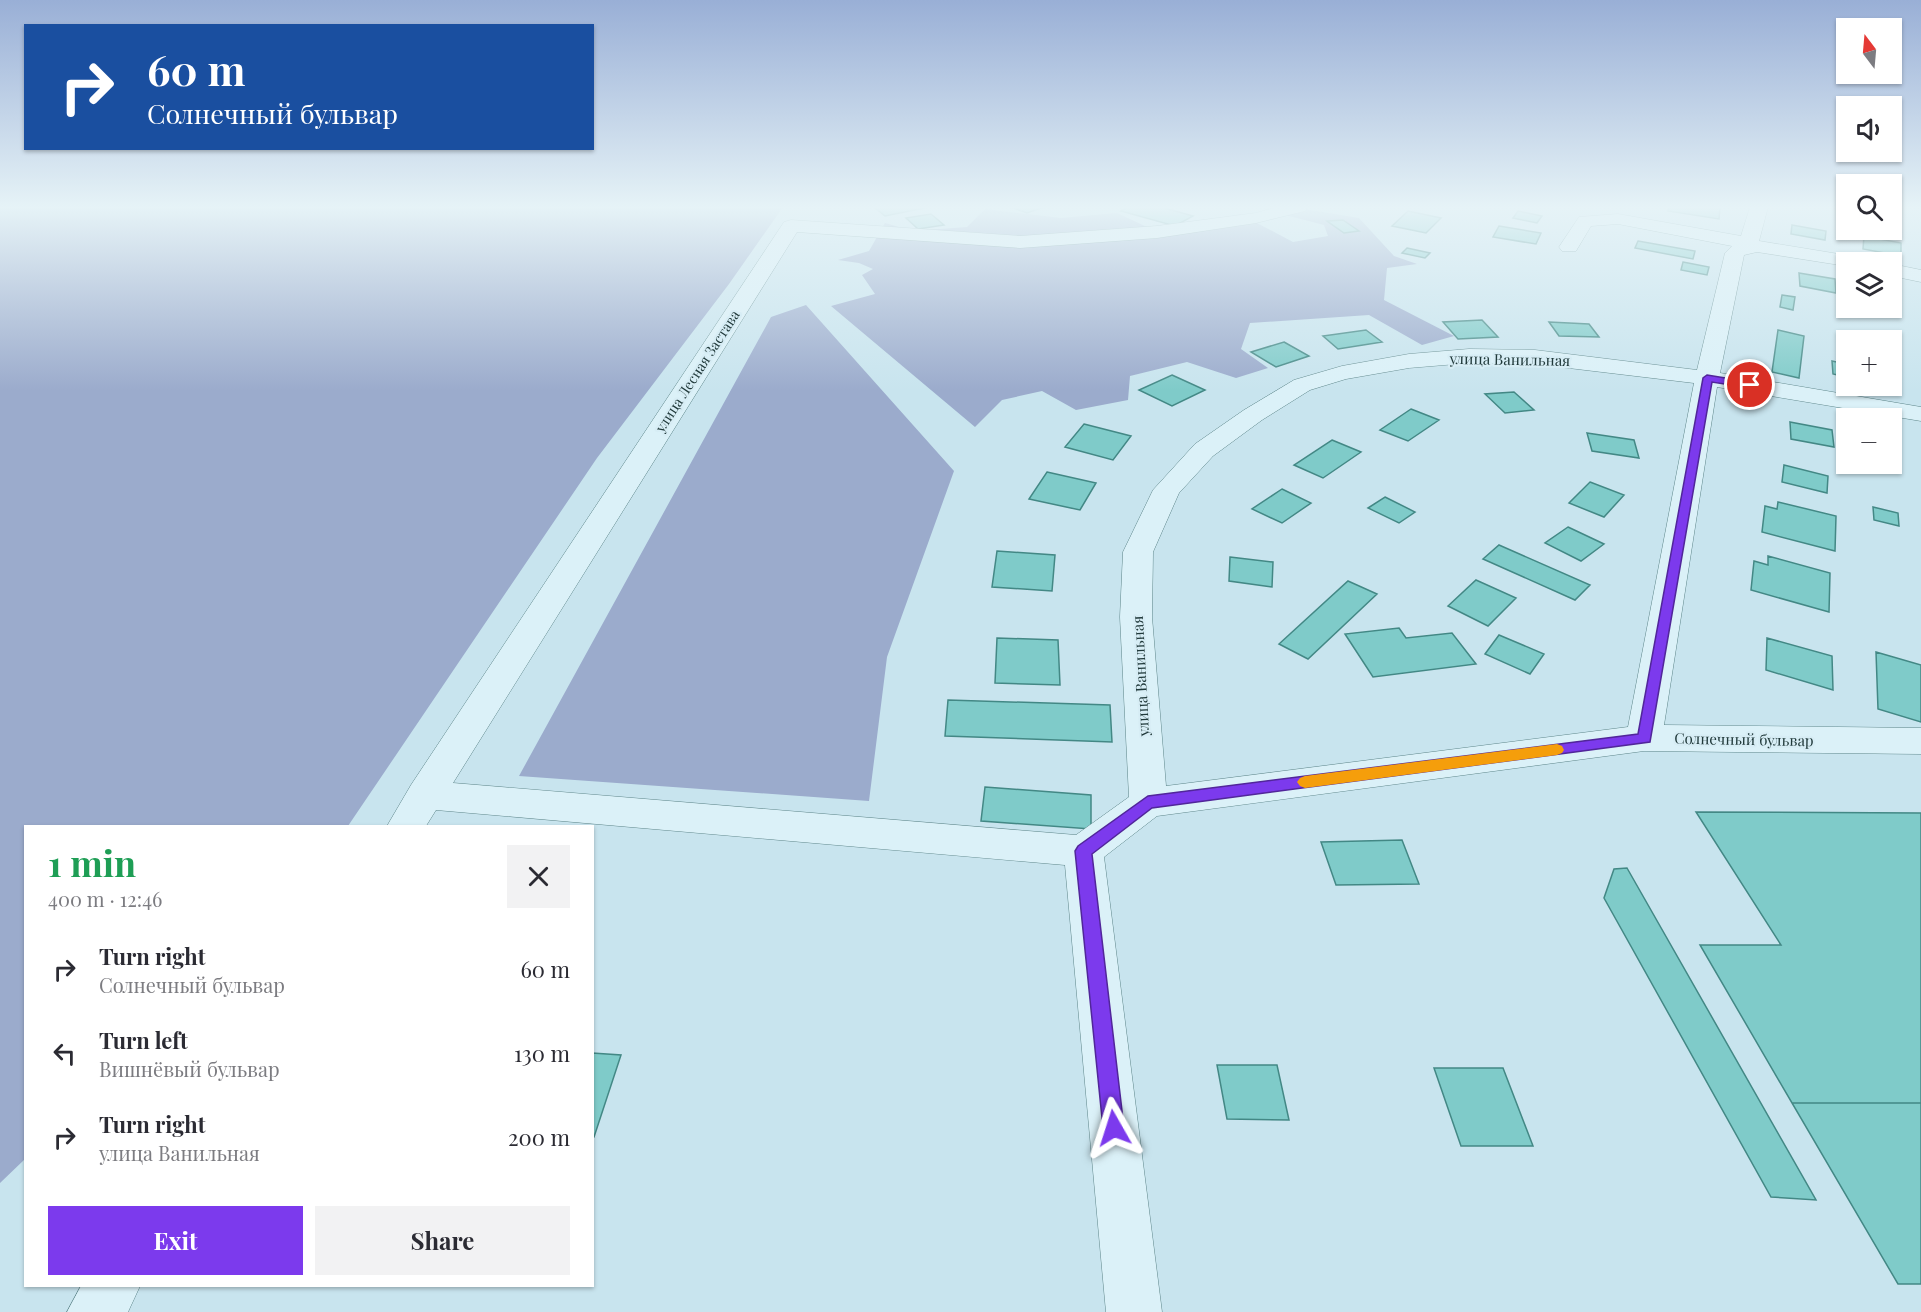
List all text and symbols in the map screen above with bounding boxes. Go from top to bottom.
north arrow [1836,18,1902,84]
map controls [1836,18,1902,474]
text: 60 m [147,41,245,97]
icon: right [48,48,126,126]
text: Солнечный бульвар [147,95,398,131]
button: sound [1836,96,1902,162]
button: search [1836,174,1902,240]
button: layers [1836,252,1902,318]
street label: улица Лесная Застава [650,306,744,437]
button: + [1836,330,1902,396]
street label: улица Ванильная [1449,348,1570,370]
pin [1724,359,1775,410]
icon: arrive [1733,368,1766,401]
button: − [1836,408,1902,474]
street label: улица Ванильная [1127,615,1153,738]
street label: Солнечный бульвар [1674,728,1814,750]
text: 1 min [48,838,136,886]
button: close [507,845,570,908]
text: 400 m · 12:46 [48,885,162,912]
text: Turn right [99,941,205,971]
icon: right [48,953,81,986]
text: 60 m [520,954,570,984]
text: Солнечный бульвар [99,971,285,998]
text: Turn left [99,1025,188,1055]
icon: left [48,1037,81,1070]
text: 130 m [514,1038,570,1068]
text: Вишнёвый бульвар [99,1055,280,1082]
position arrow [1082,1096,1146,1160]
text: Turn right [99,1109,205,1139]
icon: right [48,1121,81,1154]
text: 200 m [508,1122,570,1152]
text: улица Ванильная [99,1139,260,1166]
button: Exit [48,1206,303,1275]
button: Share [315,1206,570,1275]

